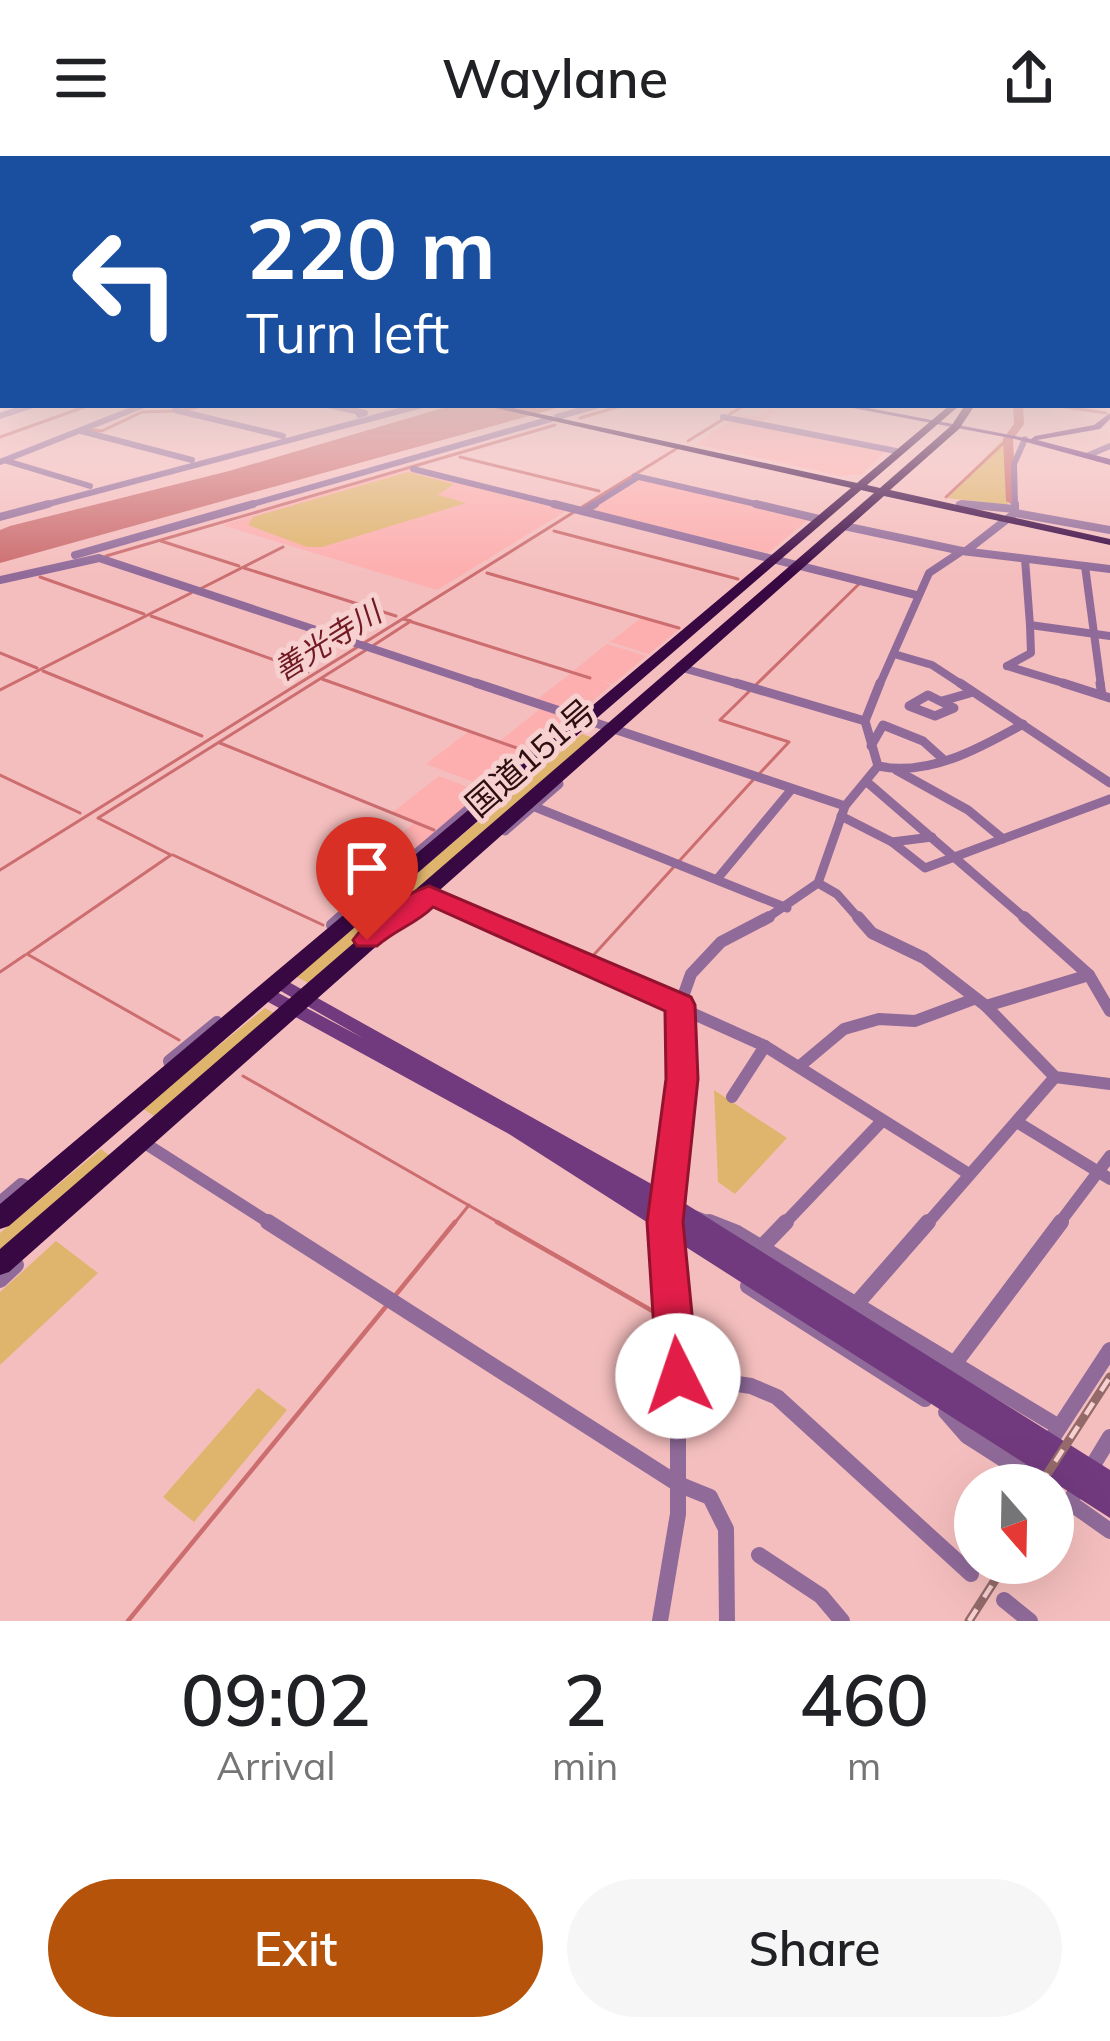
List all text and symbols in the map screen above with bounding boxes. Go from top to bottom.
text: Waylane [442,44,668,112]
icon: menu [48,45,114,111]
icon: share [996,45,1062,111]
text: 220 m [246,195,496,300]
icon: left [48,204,204,360]
text: Turn left [246,299,449,367]
water label: 善光寺川 [266,592,390,689]
street label: 国道151号 [457,690,603,824]
pin [316,817,418,940]
icon: arrive [334,835,400,901]
position arrow [615,1313,741,1439]
north arrow [954,1464,1074,1584]
map controls [954,1464,1074,1584]
text: 09:02 [181,1654,371,1744]
text: 2 [564,1654,607,1744]
text: 460 [799,1654,929,1744]
text: Arrival [216,1741,336,1790]
text: min [552,1741,618,1790]
text: m [847,1741,881,1790]
button: Exit [48,1879,543,2017]
button: Share [567,1879,1062,2017]

